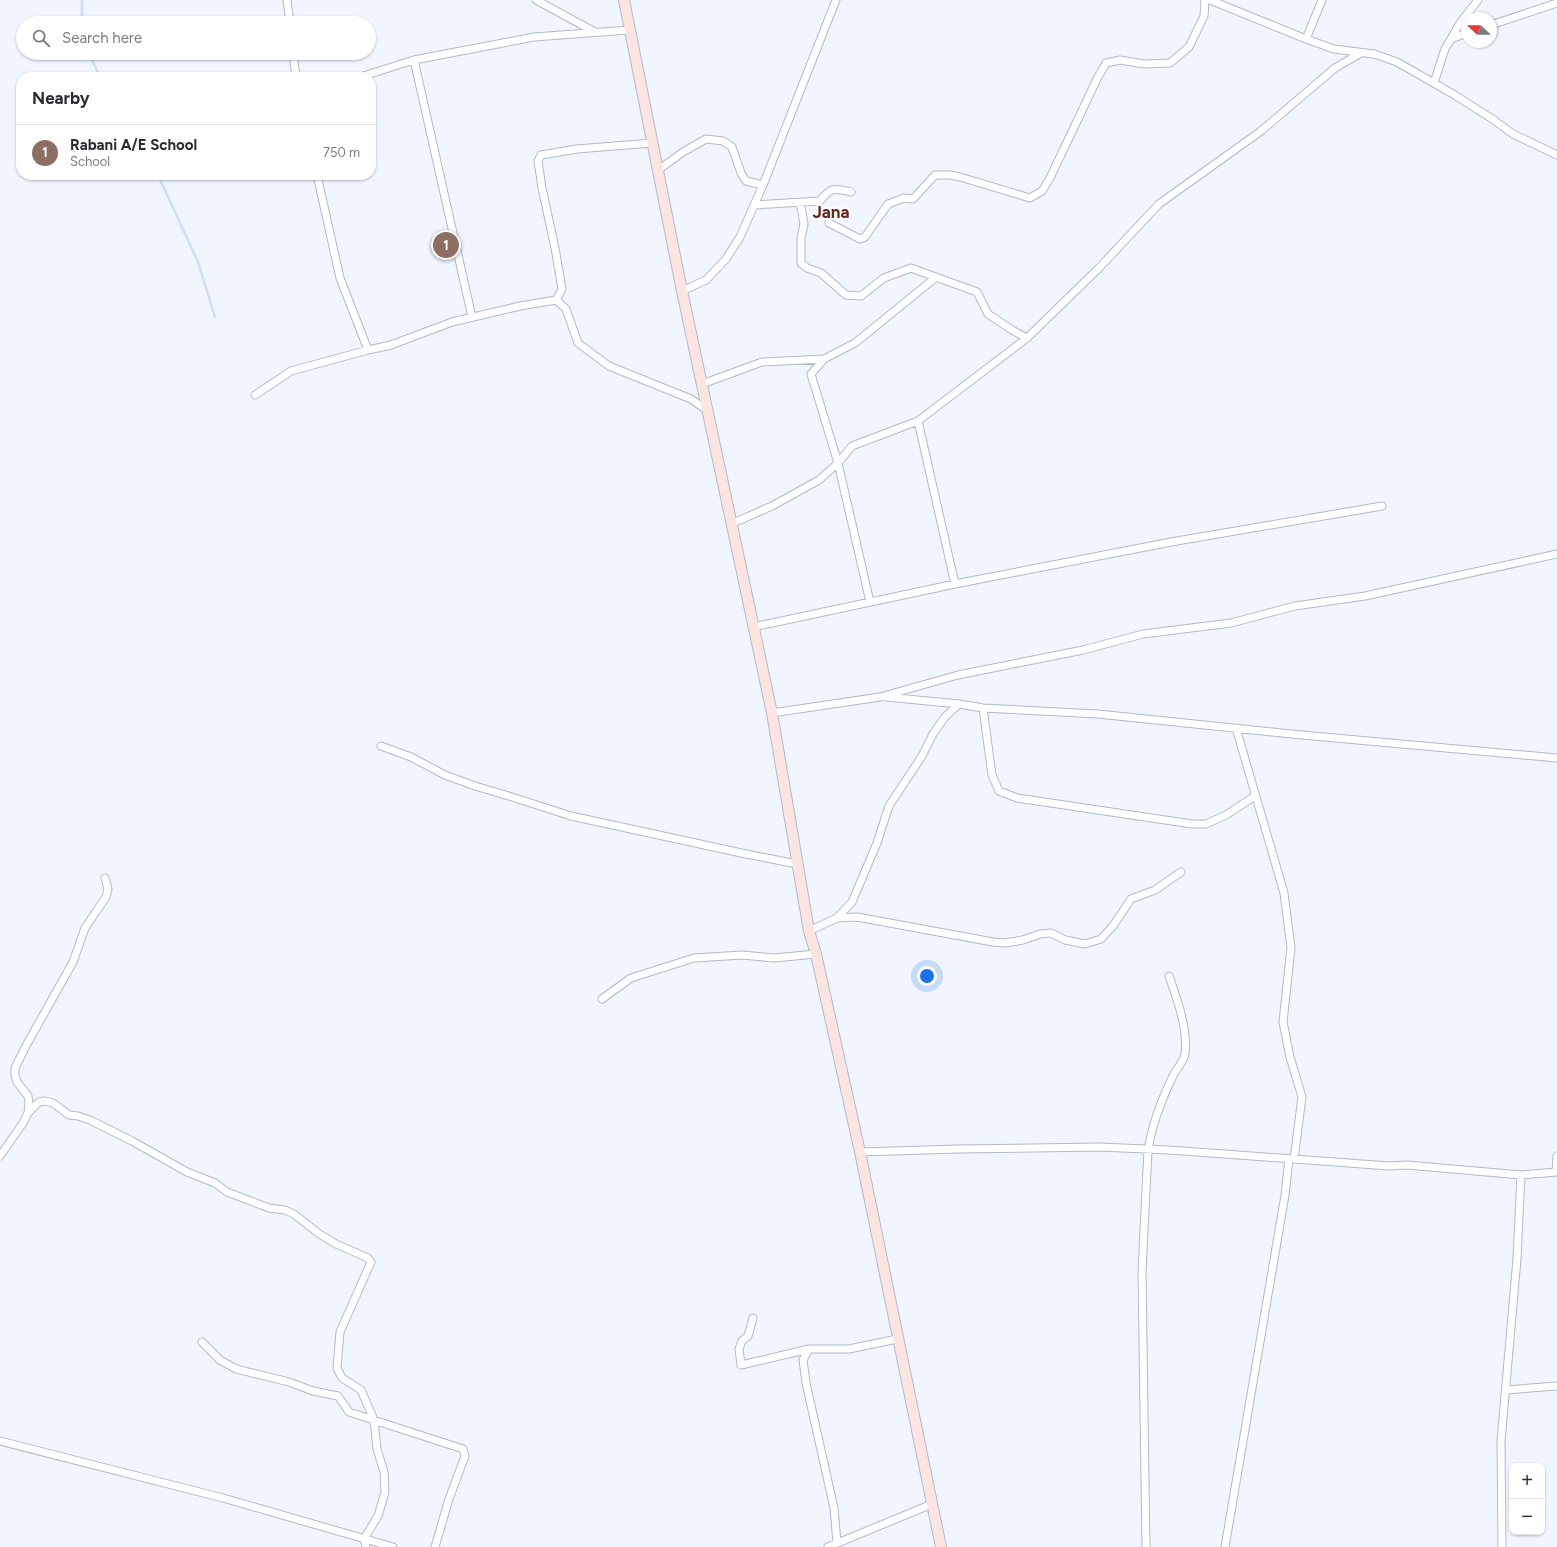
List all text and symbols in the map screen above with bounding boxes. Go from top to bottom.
north arrow [1461,12,1497,48]
search box [16,16,376,60]
icon: search [30,27,52,49]
text: Search here [62,29,142,47]
text: Nearby [32,88,90,108]
text: Rabani A/E School [70,136,197,154]
text: 1 [42,145,48,160]
text: 750 m [323,145,360,160]
text: School [70,154,110,169]
district label: Jana [812,202,850,222]
pin: 1 [433,230,459,260]
your location [917,966,937,986]
map controls [1509,1463,1545,1535]
button: + [1509,1463,1545,1499]
button: − [1509,1499,1545,1535]

